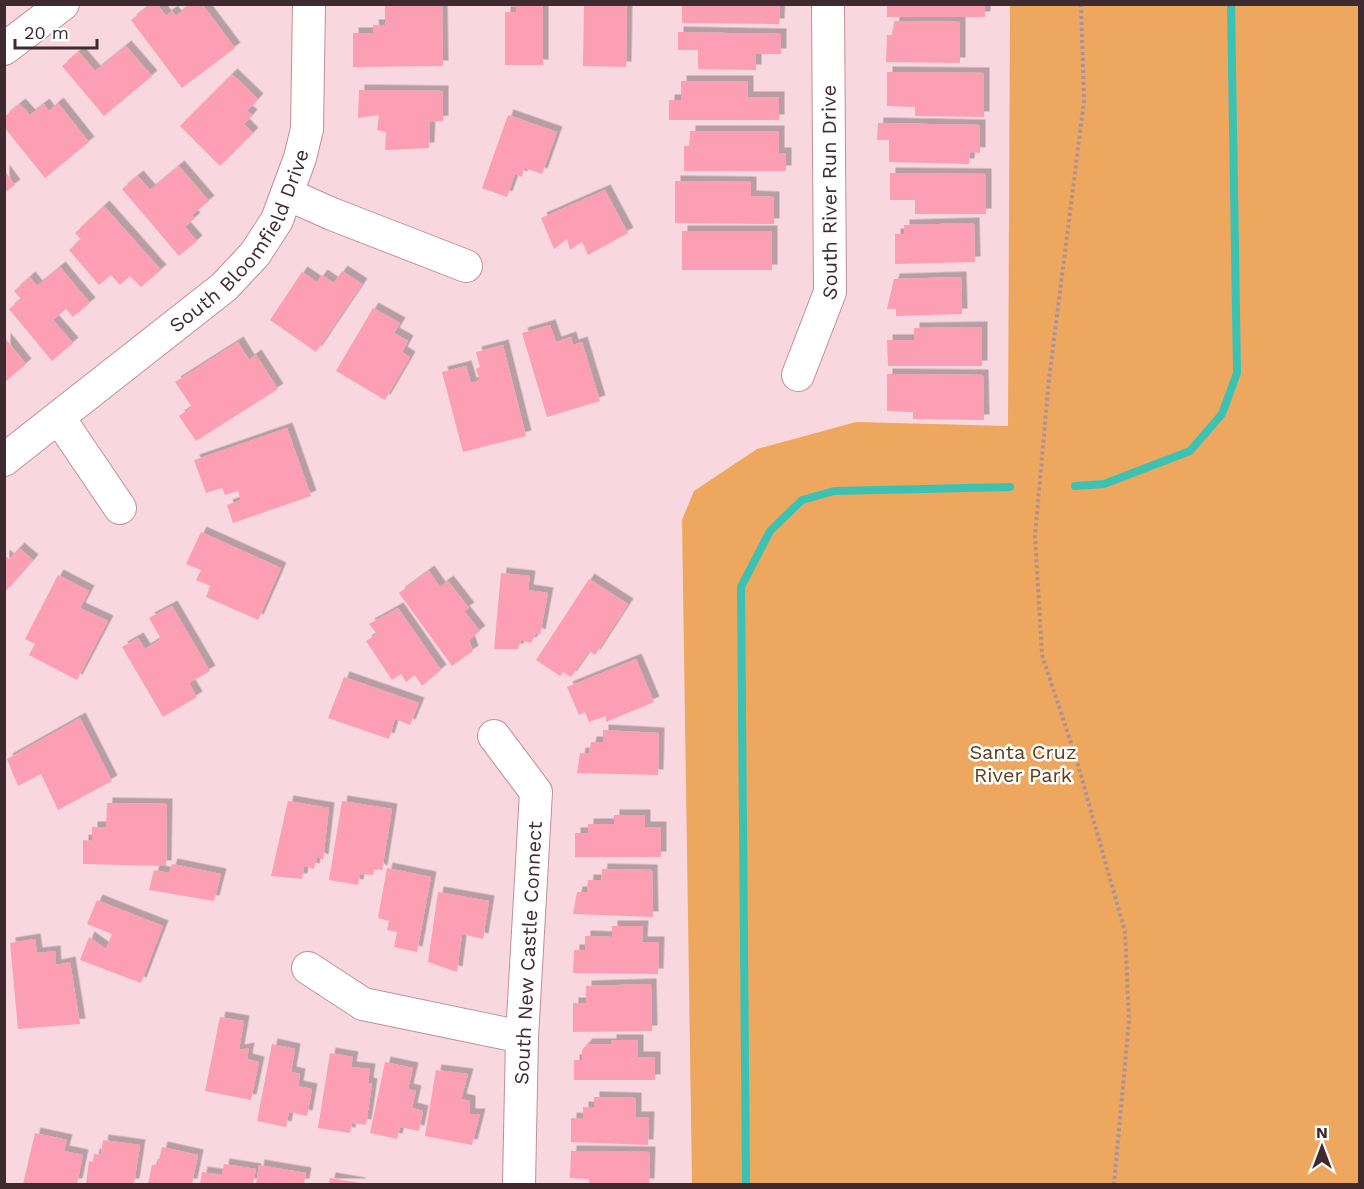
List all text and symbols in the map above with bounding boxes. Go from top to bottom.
scale bar [15,12,98,50]
text: 20 m [24,22,69,43]
street label: South River Run Drive [816,85,843,303]
street label: South Bloomfield Drive [164,147,314,337]
park label: Santa Cruz River Park [969,740,1077,787]
street label: South New Castle Connect [509,820,547,1085]
north arrow [1292,1117,1352,1177]
text: N [1316,1123,1328,1142]

